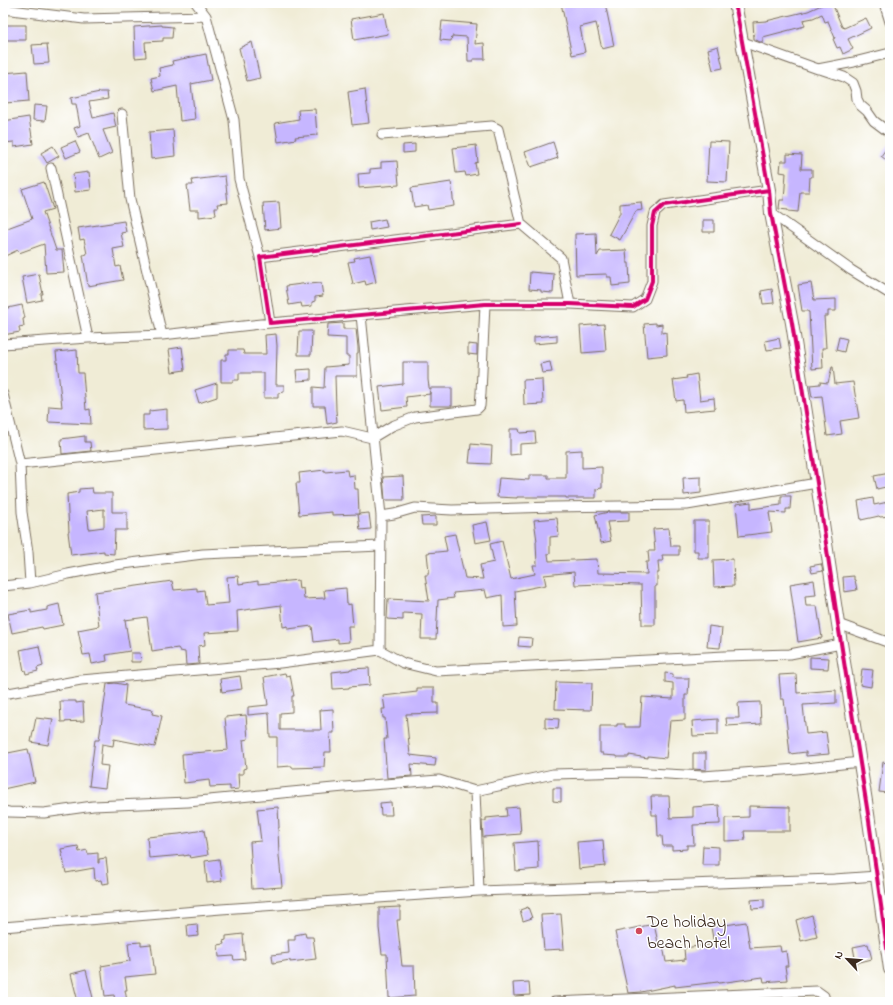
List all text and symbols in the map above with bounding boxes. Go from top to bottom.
place label: De holiday beach hotel [646,910,730,957]
marker: De holiday beach hotel [634,926,644,936]
north arrow [827,939,867,979]
text: N [830,948,848,962]

